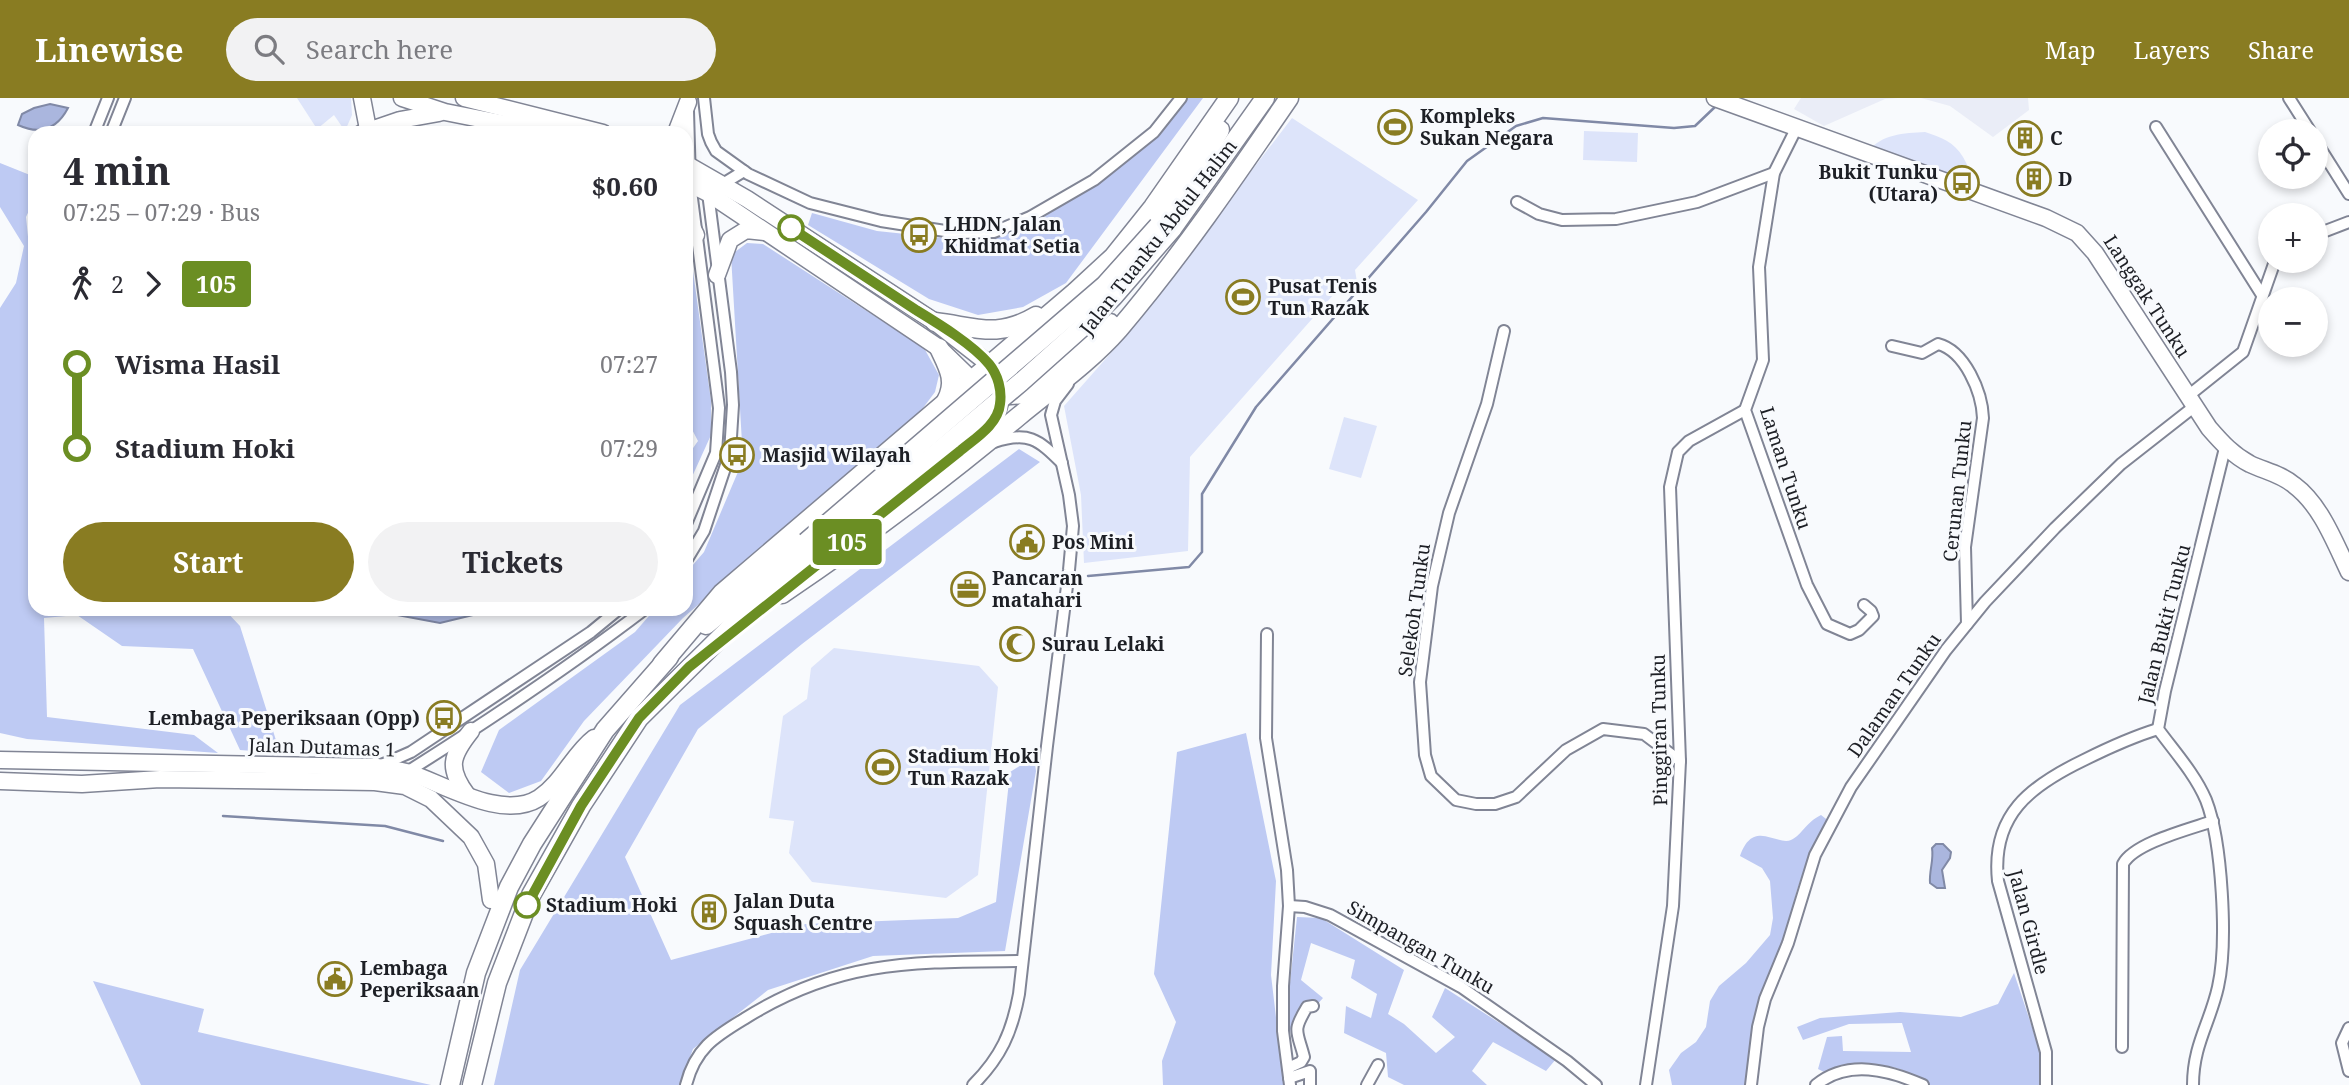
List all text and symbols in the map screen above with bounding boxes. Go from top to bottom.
search box [226,18,716,81]
text: Linewise [35,27,184,72]
icon: search [250,30,288,68]
text: Search here [306,31,453,67]
text: Map [2045,33,2096,66]
text: Layers [2134,33,2210,66]
text: Share [2248,33,2314,66]
place label: Kompleks Sukan Negara [1420,103,1554,151]
sports icon: Kompleks Sukan Negara [1376,108,1414,146]
building icon: C [2006,119,2044,157]
map controls [2258,119,2328,357]
button: locate [2258,119,2328,189]
place label: C [2050,125,2063,151]
street label: Jalan Tuanku Abdul Halim [1073,134,1243,341]
text: 4 min [63,144,171,196]
place label: Bukit Tunku (Utara) [1819,159,1938,207]
building icon: D [2015,160,2053,198]
bus stop icon: Bukit Tunku (Utara) [1943,164,1981,202]
place label: D [2058,166,2073,192]
text: $0.60 [592,168,658,204]
text: 07:25 – 07:29 · Bus [63,196,260,228]
button: + [2258,203,2328,273]
place label: LHDN, Jalan Khidmat Setia [944,211,1080,259]
unlabelled marker [778,215,804,241]
bus stop icon: LHDN, Jalan Khidmat Setia [900,216,938,254]
street label: Langgak Tunku [2098,230,2196,362]
icon: walk [63,265,101,303]
icon: forward [134,265,172,303]
text: 105 [196,267,237,300]
text: 2 [111,268,124,300]
place label: Pusat Tenis Tun Razak [1268,273,1377,321]
sports icon: Pusat Tenis Tun Razak [1224,278,1262,316]
button: − [2258,287,2328,357]
text: Wisma Hasil [115,346,280,382]
text: 07:27 [600,348,658,380]
street label: Laman Tunku [1754,403,1818,533]
street label: Cerunan Tunku [1937,419,1977,563]
text: Stadium Hoki [115,430,295,466]
text: 07:29 [600,432,658,464]
bus stop icon: Masjid Wilayah [718,436,756,474]
place label: Masjid Wilayah [762,442,911,468]
line badge: 105 [807,519,887,565]
button: Start [63,522,354,602]
button: Tickets [368,522,658,602]
public building icon: Pos Mini [1008,523,1046,561]
text: 105 [827,525,867,558]
place label: Pos Mini [1052,529,1134,555]
street label: Jalan Bukit Tunku [2131,541,2196,708]
street label: Selekoh Tunku [1392,542,1436,678]
place label: Pancaran matahari [992,565,1084,613]
office icon: Pancaran matahari [949,570,987,608]
mosque icon: Surau Lelaki [998,625,1036,663]
street label: Dalaman Tunku [1841,628,1947,762]
place label: Surau Lelaki [1042,631,1165,657]
street label: Pinggiran Tunku [1645,654,1673,806]
bus stop icon: Lembaga Peperiksaan (Opp) [425,699,463,737]
place label: Lembaga Peperiksaan (Opp) [148,705,420,731]
street label: Jalan Dutamas 1 [247,731,396,763]
place label: Stadium Hoki Tun Razak [908,743,1040,791]
sports icon: Stadium Hoki Tun Razak [864,748,902,786]
street label: Jalan Girdle [2002,866,2055,977]
place label: Jalan Duta Squash Centre [733,888,873,936]
marker: Stadium Hoki [514,892,540,918]
place label: Stadium Hoki [546,892,678,918]
building icon: Jalan Duta Squash Centre [690,893,728,931]
street label: Simpangan Tunku [1343,894,1499,1000]
place label: Lembaga Peperiksaan [360,955,480,1003]
public building icon: Lembaga Peperiksaan [316,960,354,998]

